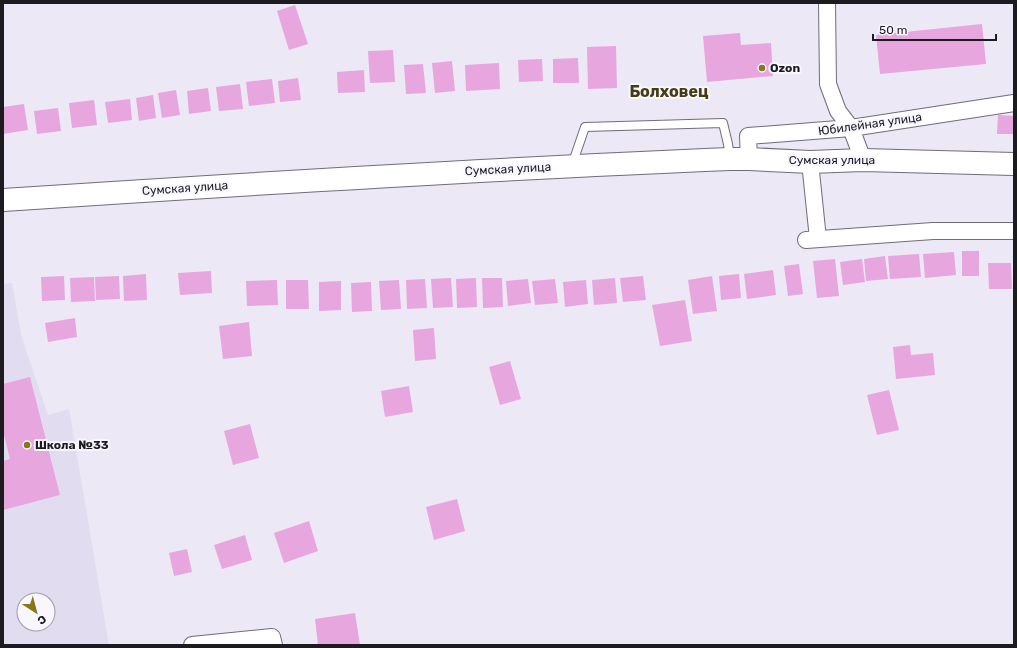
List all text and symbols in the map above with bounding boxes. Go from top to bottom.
scale bar [873,16,996,42]
text: 50 m [879,23,907,37]
place label: Ozon [770,61,800,75]
marker: Ozon [757,63,767,73]
district label: Болховец [629,82,709,101]
street label: Юбилейная улица [817,110,923,138]
street label: Сумская улица [789,153,875,167]
street label: Сумская улица [464,160,552,178]
street label: Сумская улица [141,178,229,198]
place label: Школа №33 [35,438,109,452]
marker: Школа №33 [22,440,32,450]
north arrow [16,592,56,632]
text: С [34,612,49,627]

